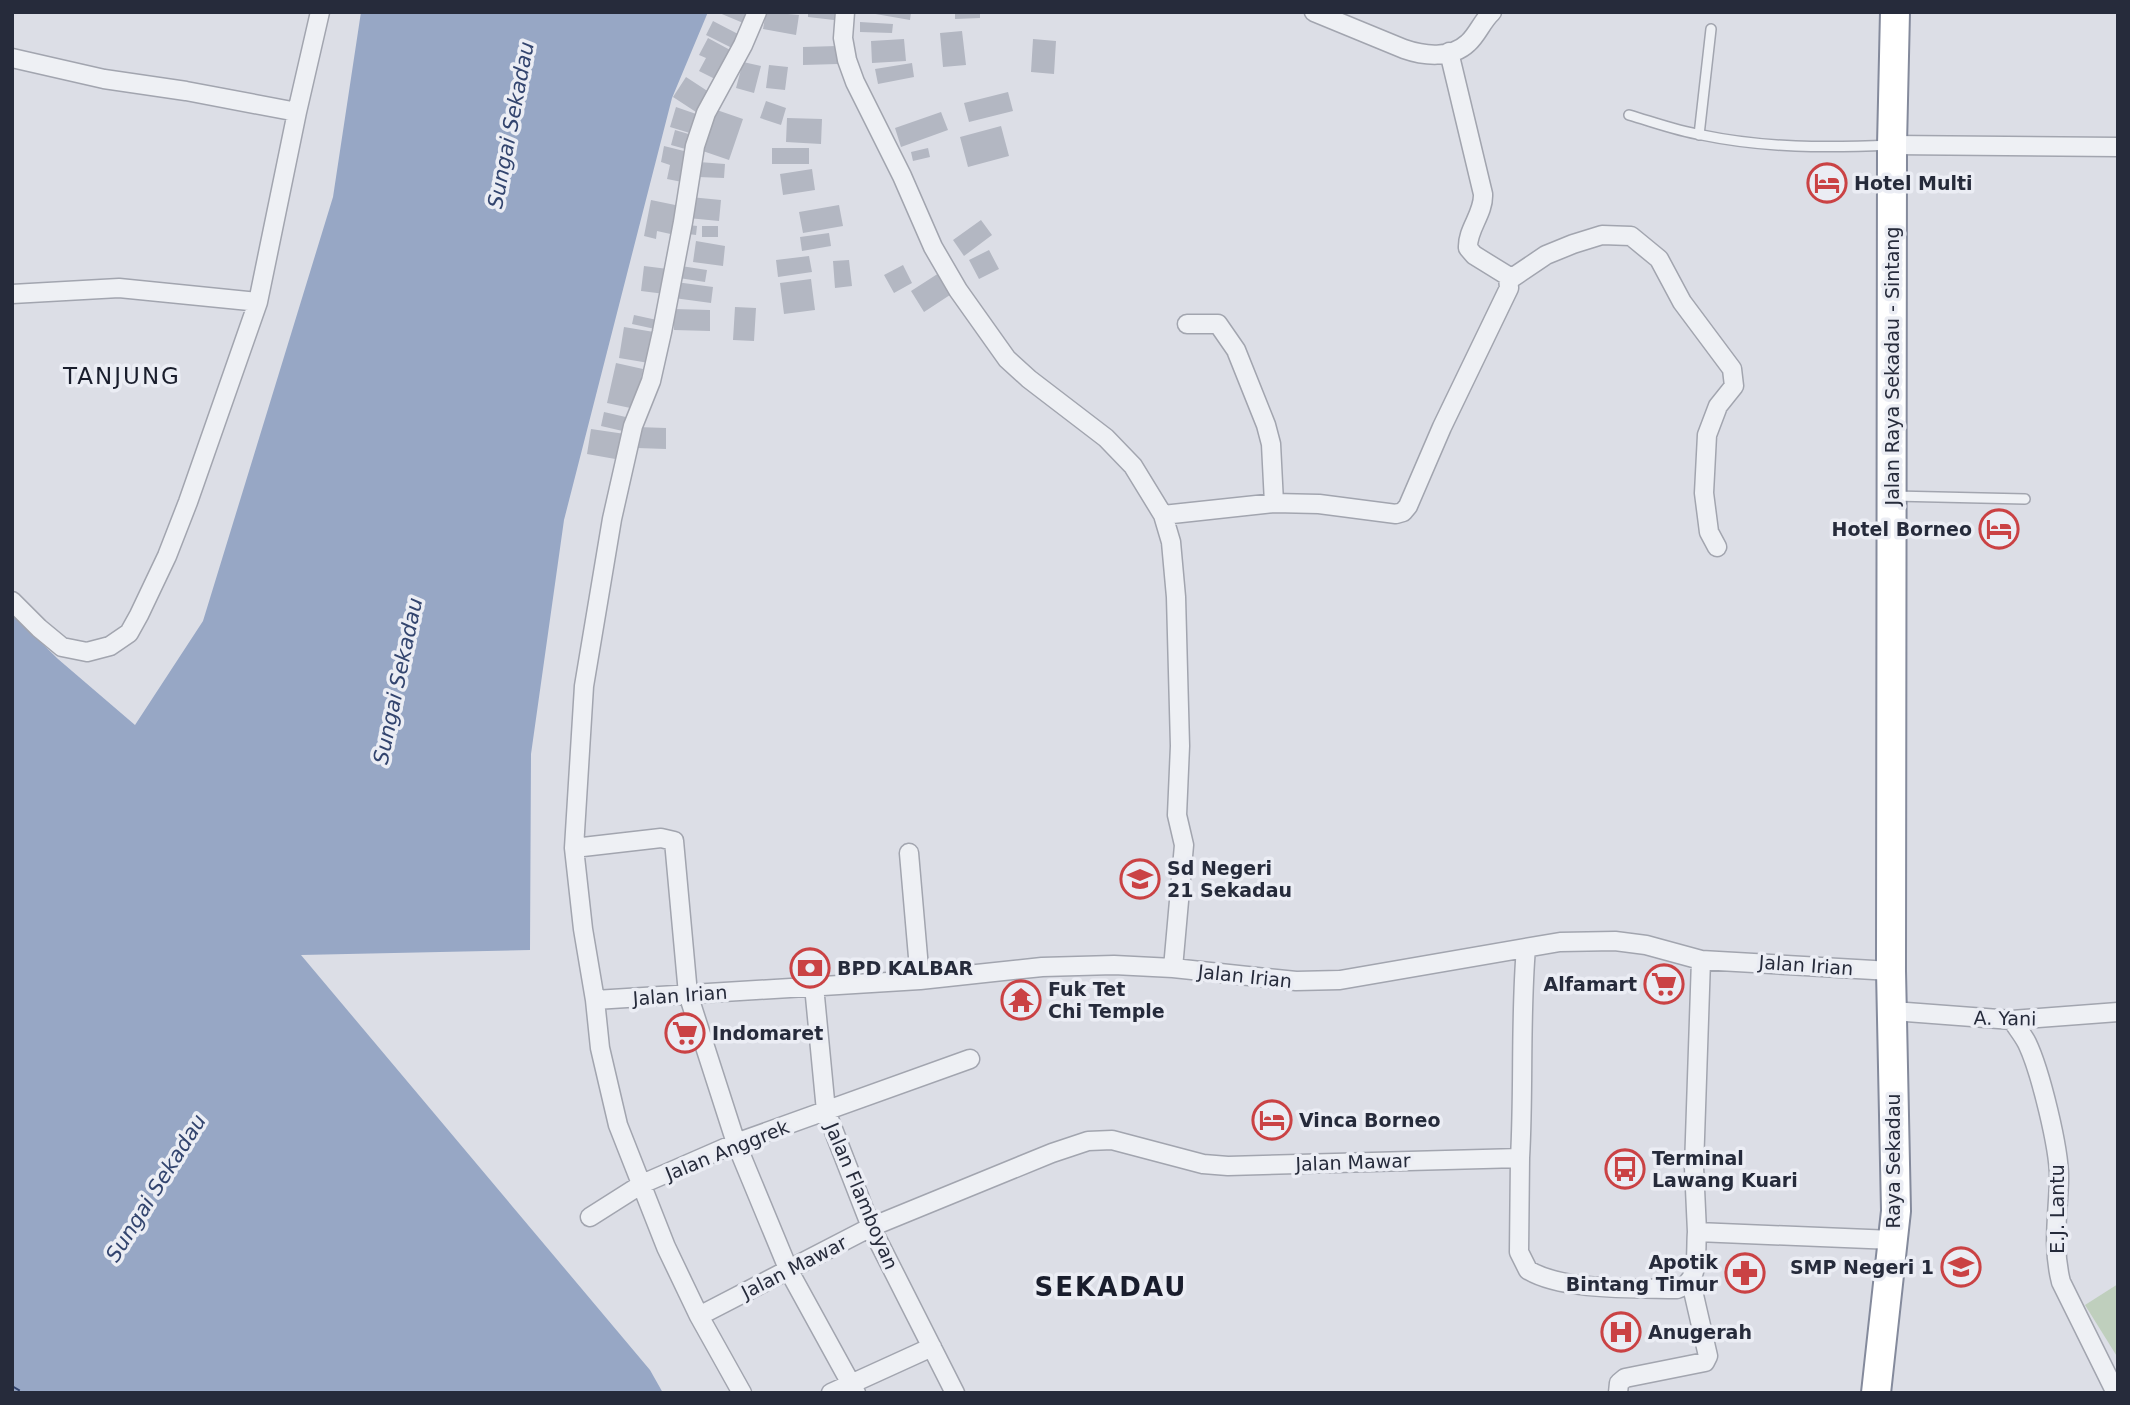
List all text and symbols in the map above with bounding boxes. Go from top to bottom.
water label: Sungai Sekadau [483,40,539,210]
hotel icon: Hotel Multi [1806,162,1848,204]
place label: Hotel Multi [1854,172,1973,194]
street label: Jalan Raya Sekadau - Sintang [1881,227,1903,506]
district label: TANJUNG [62,363,181,389]
hotel icon: Hotel Borneo [1978,508,2020,550]
place label: Hotel Borneo [1832,518,1972,540]
water label: Sungai Sekadau [369,596,427,766]
place label: Sd Negeri 21 Sekadau [1167,857,1292,901]
school or university icon: Sd Negeri 21 Sekadau [1119,858,1161,900]
bank icon: BPD KALBAR [789,947,831,989]
street label: Jalan Irian [1757,951,1854,979]
place label: BPD KALBAR [837,957,974,979]
street label: Jalan Irian [1196,960,1293,992]
supermarket icon: Alfamart [1643,963,1685,1005]
place label: Alfamart [1544,973,1637,995]
place label: Fuk Tet Chi Temple [1048,978,1165,1022]
temple icon: Fuk Tet Chi Temple [1000,979,1042,1021]
street label: Jalan Irian [631,981,728,1009]
street label: A. Yani [1973,1006,2037,1030]
supermarket icon: Indomaret [664,1012,706,1054]
place label: Indomaret [712,1022,823,1044]
street label: Raya Sekadau [1882,1093,1904,1229]
hotel icon: Vinca Borneo [1251,1099,1293,1141]
place label: Vinca Borneo [1299,1109,1440,1131]
water label: Sungai Sekadau [101,1110,211,1266]
street label: Jalan Anggrek [661,1115,792,1185]
street label: Jalan Flamboyan [821,1118,903,1273]
place label: Terminal Lawang Kuari [1652,1147,1798,1191]
bus stop icon: Terminal Lawang Kuari [1604,1148,1646,1190]
street label: Jalan Mawar [1294,1149,1411,1175]
street label: E.J. Lantu [2046,1164,2068,1254]
street label: Jalan Mawar [737,1231,851,1303]
school or university icon: SMP Negeri 1 [1940,1246,1982,1288]
place label: Apotik Bintang Timur [1566,1251,1719,1295]
pharmacy icon: Apotik Bintang Timur [1724,1252,1766,1294]
place label: SMP Negeri 1 [1790,1256,1934,1278]
district label: SEKADAU [1035,1272,1187,1302]
hospital icon: Anugerah [1600,1311,1642,1353]
place label: Anugerah [1648,1321,1752,1343]

